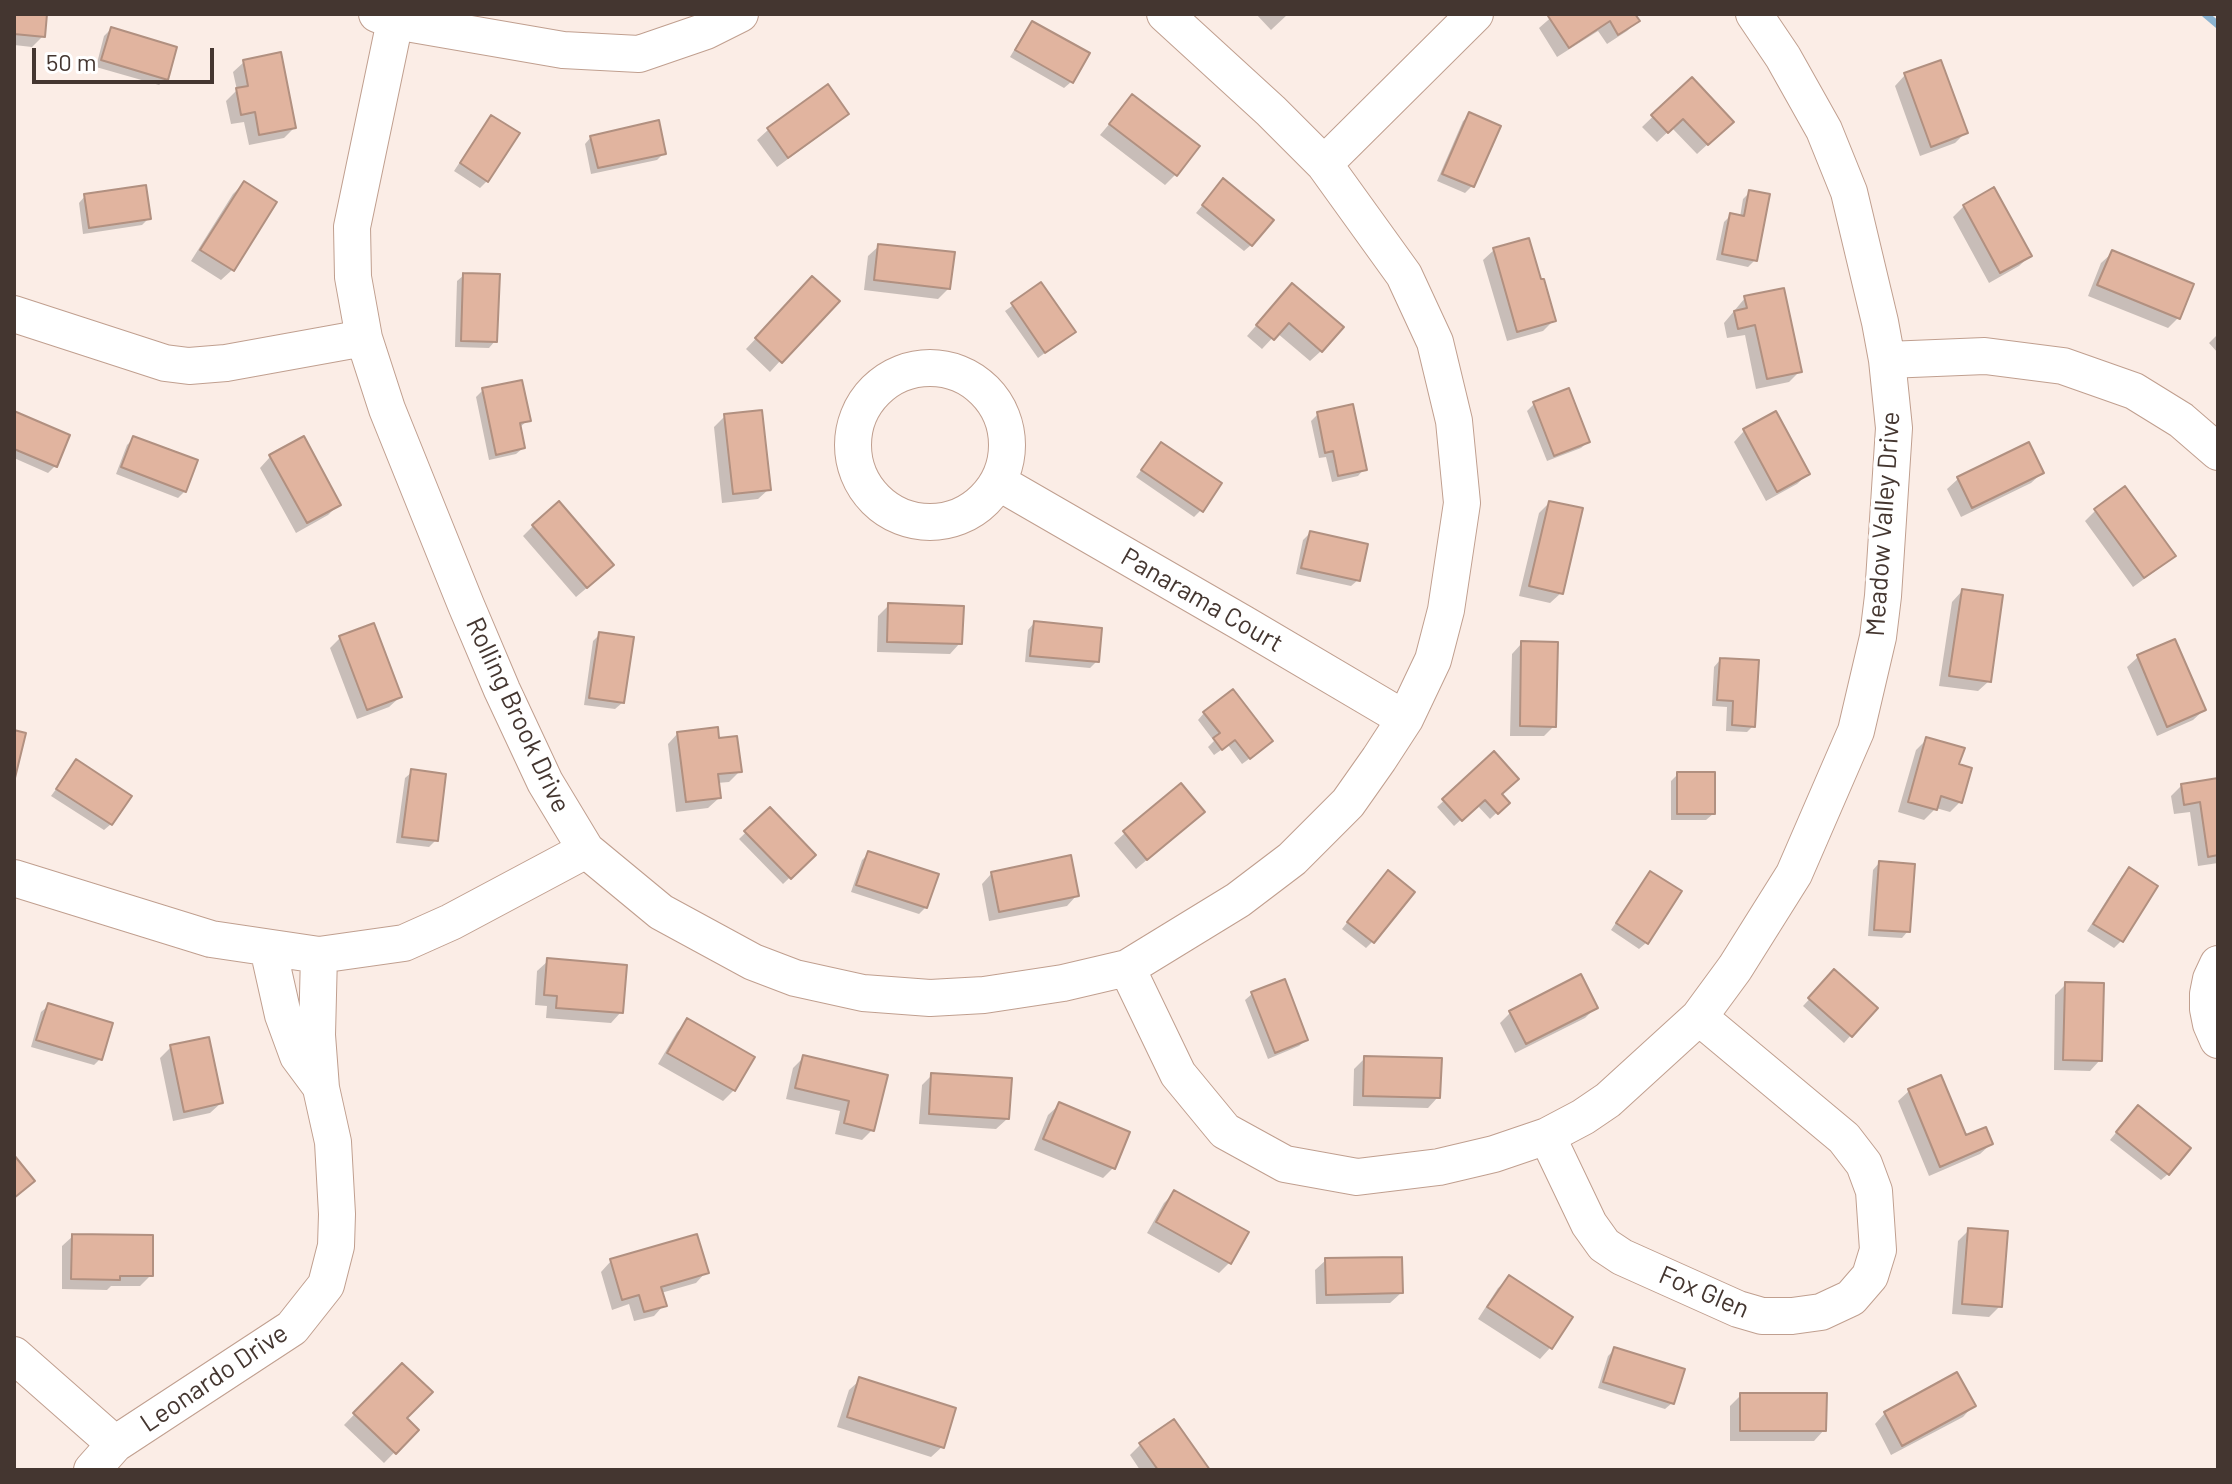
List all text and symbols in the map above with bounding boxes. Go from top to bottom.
scale bar [36,32,218,82]
text: 50 m [46,47,97,76]
street label: Meadow Valley Drive [1860,411,1906,637]
street label: Panarama Court [1116,541,1288,659]
street label: Rolling Brook Drive [459,612,577,818]
street label: Fox Glen [1654,1259,1754,1325]
street label: Leonardo Drive [134,1317,294,1439]

